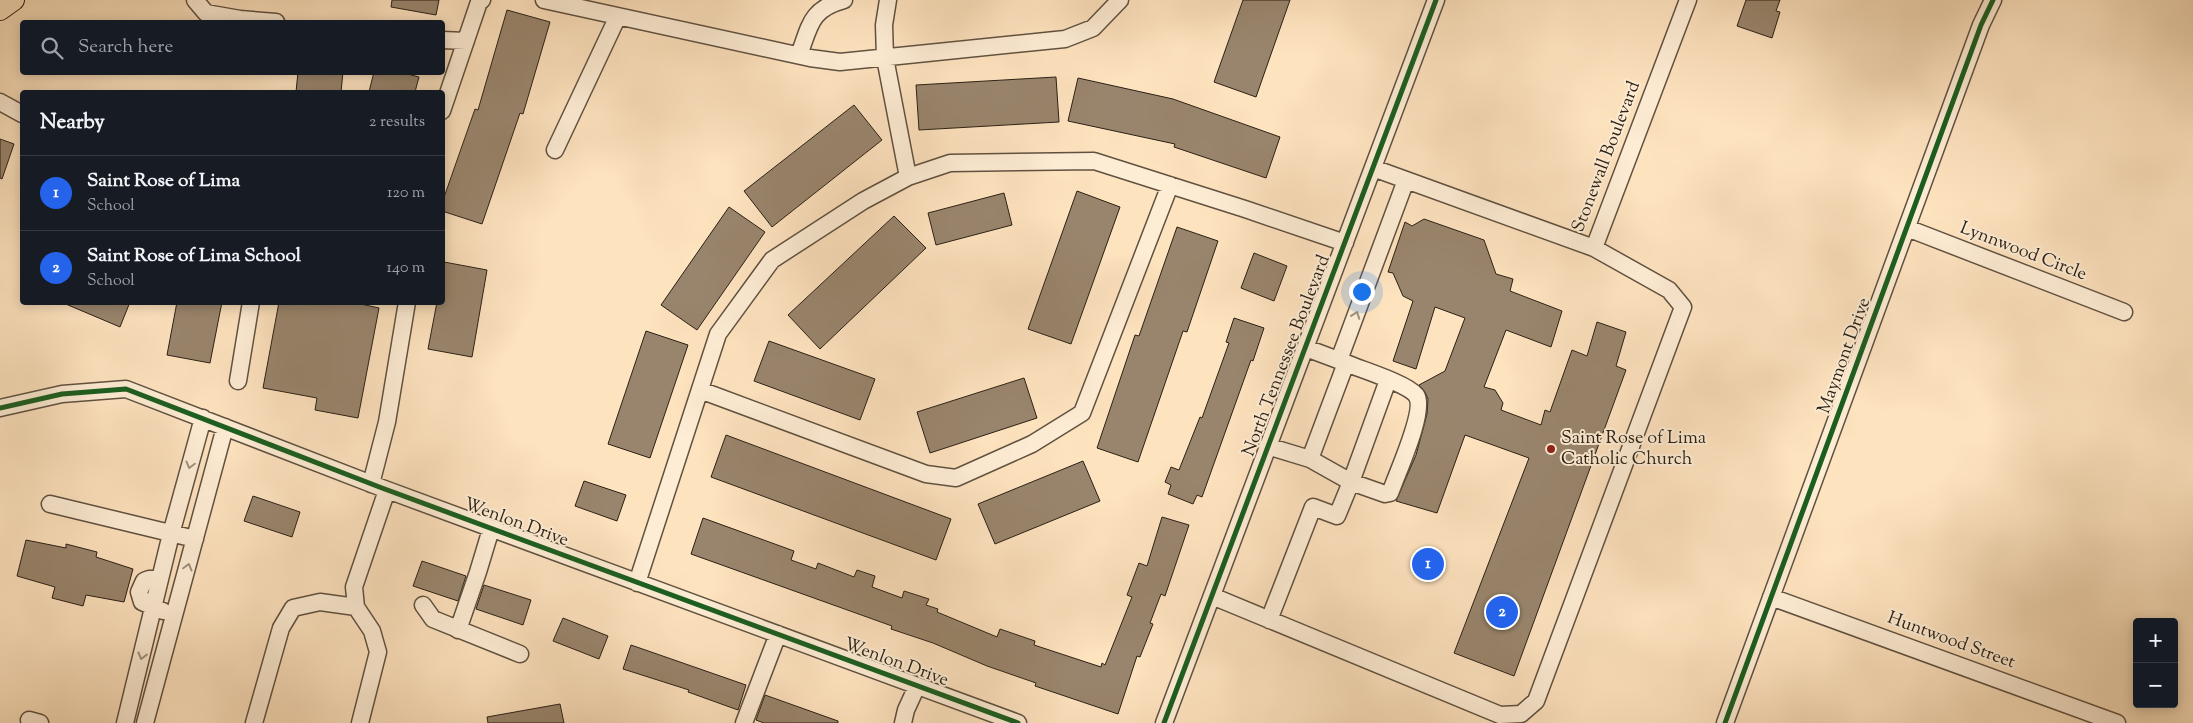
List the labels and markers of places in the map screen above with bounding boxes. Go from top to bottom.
place label: Saint Rose of Lima Catholic Church [1561,426,1706,473]
marker: Saint Rose of Lima Catholic Church [1545,443,1557,455]
pin: 1 [1412,545,1444,583]
pin: 2 [1486,593,1518,631]

